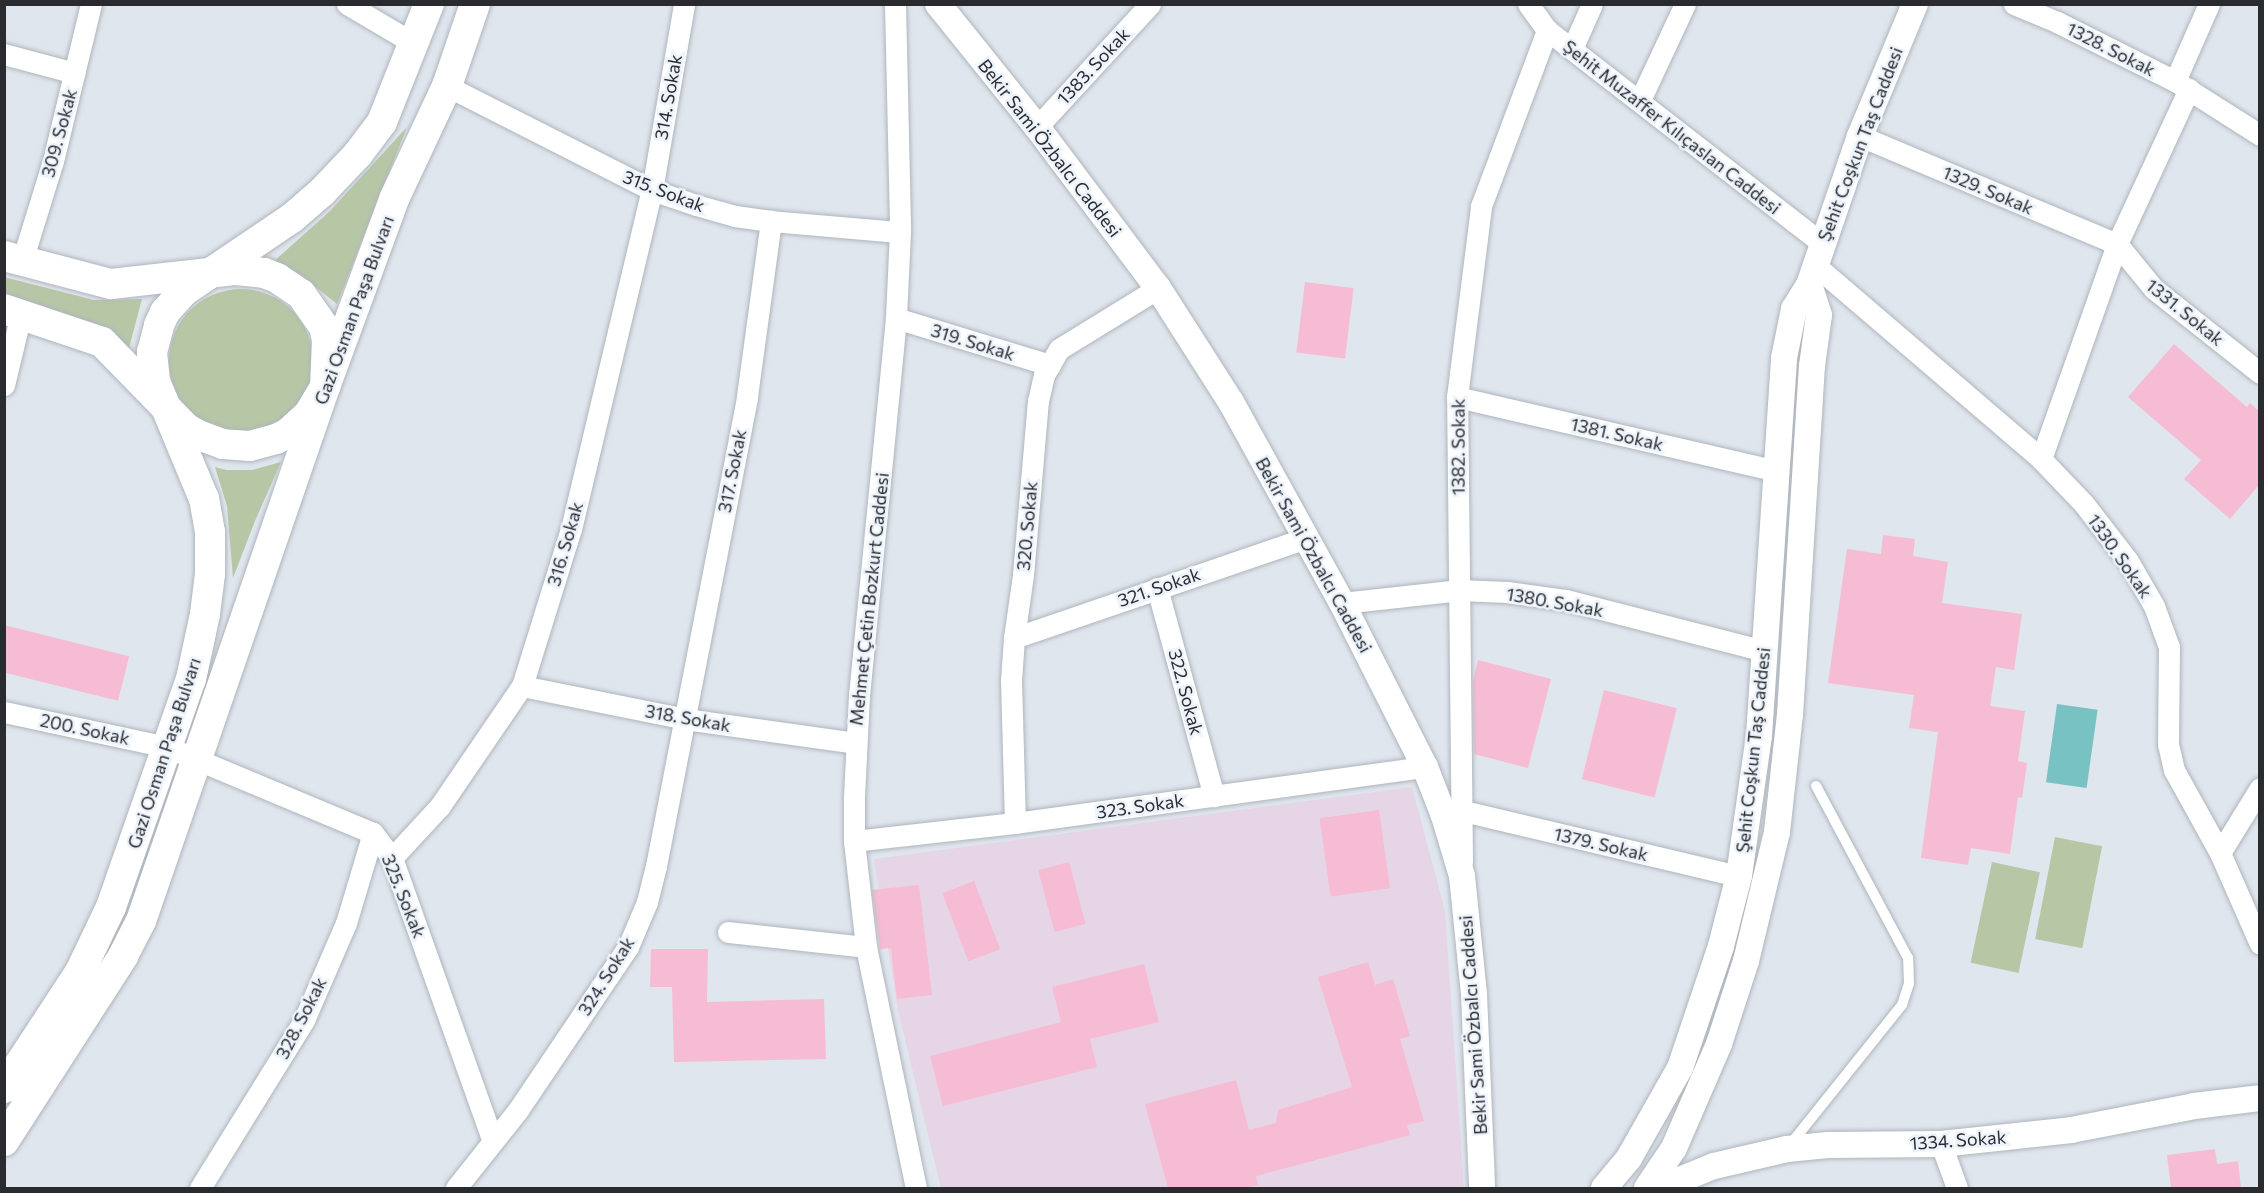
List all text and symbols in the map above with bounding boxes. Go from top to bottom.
street label: 1328. Sokak [2063,17,2159,81]
street label: 1383. Sokak [1052,23,1134,109]
street label: Şehit Muzaffer Kılıçaslan Caddesi [1559,35,1785,219]
street label: Şehit Coşkun Taş Caddesi [1813,44,1907,244]
street label: 314. Sokak [650,52,686,142]
street label: Bekir Sami Özbalcı Caddesi [974,55,1126,241]
street label: 309. Sokak [37,86,81,180]
street label: 1329. Sokak [1939,161,2037,219]
street label: 315. Sokak [620,166,708,216]
street label: Gazi Osman Paşa Bulvarı [310,212,398,408]
street label: 1331. Sokak [2142,274,2228,350]
street label: 319. Sokak [928,319,1018,365]
street label: 1382. Sokak [1447,399,1469,495]
street label: 1381. Sokak [1569,413,1665,455]
street label: 317. Sokak [713,428,751,514]
street label: Bekir Sami Özbalcı Caddesi [1251,454,1377,656]
street label: Mehmet Çetin Bozkurt Caddesi [845,471,893,727]
street label: 320. Sokak [1012,480,1042,572]
street label: 316. Sokak [543,499,587,589]
street label: 1330. Sokak [2083,510,2157,602]
street label: 321. Sokak [1115,563,1203,611]
street label: 1380. Sokak [1505,583,1605,621]
street label: Şehit Coşkun Taş Caddesi [1731,646,1775,854]
street label: 322. Sokak [1164,647,1208,737]
street label: Gazi Osman Paşa Bulvarı [123,655,205,851]
street label: 318. Sokak [644,700,732,736]
street label: 200. Sokak [38,709,132,749]
street label: 323. Sokak [1095,789,1185,823]
street label: 1379. Sokak [1552,823,1650,865]
street label: 325. Sokak [377,851,431,941]
street label: Bekir Sami Özbalcı Caddesi [1455,915,1491,1135]
street label: 324. Sokak [573,933,639,1019]
street label: 328. Sokak [271,974,331,1062]
street label: 1334. Sokak [1909,1126,2007,1154]

